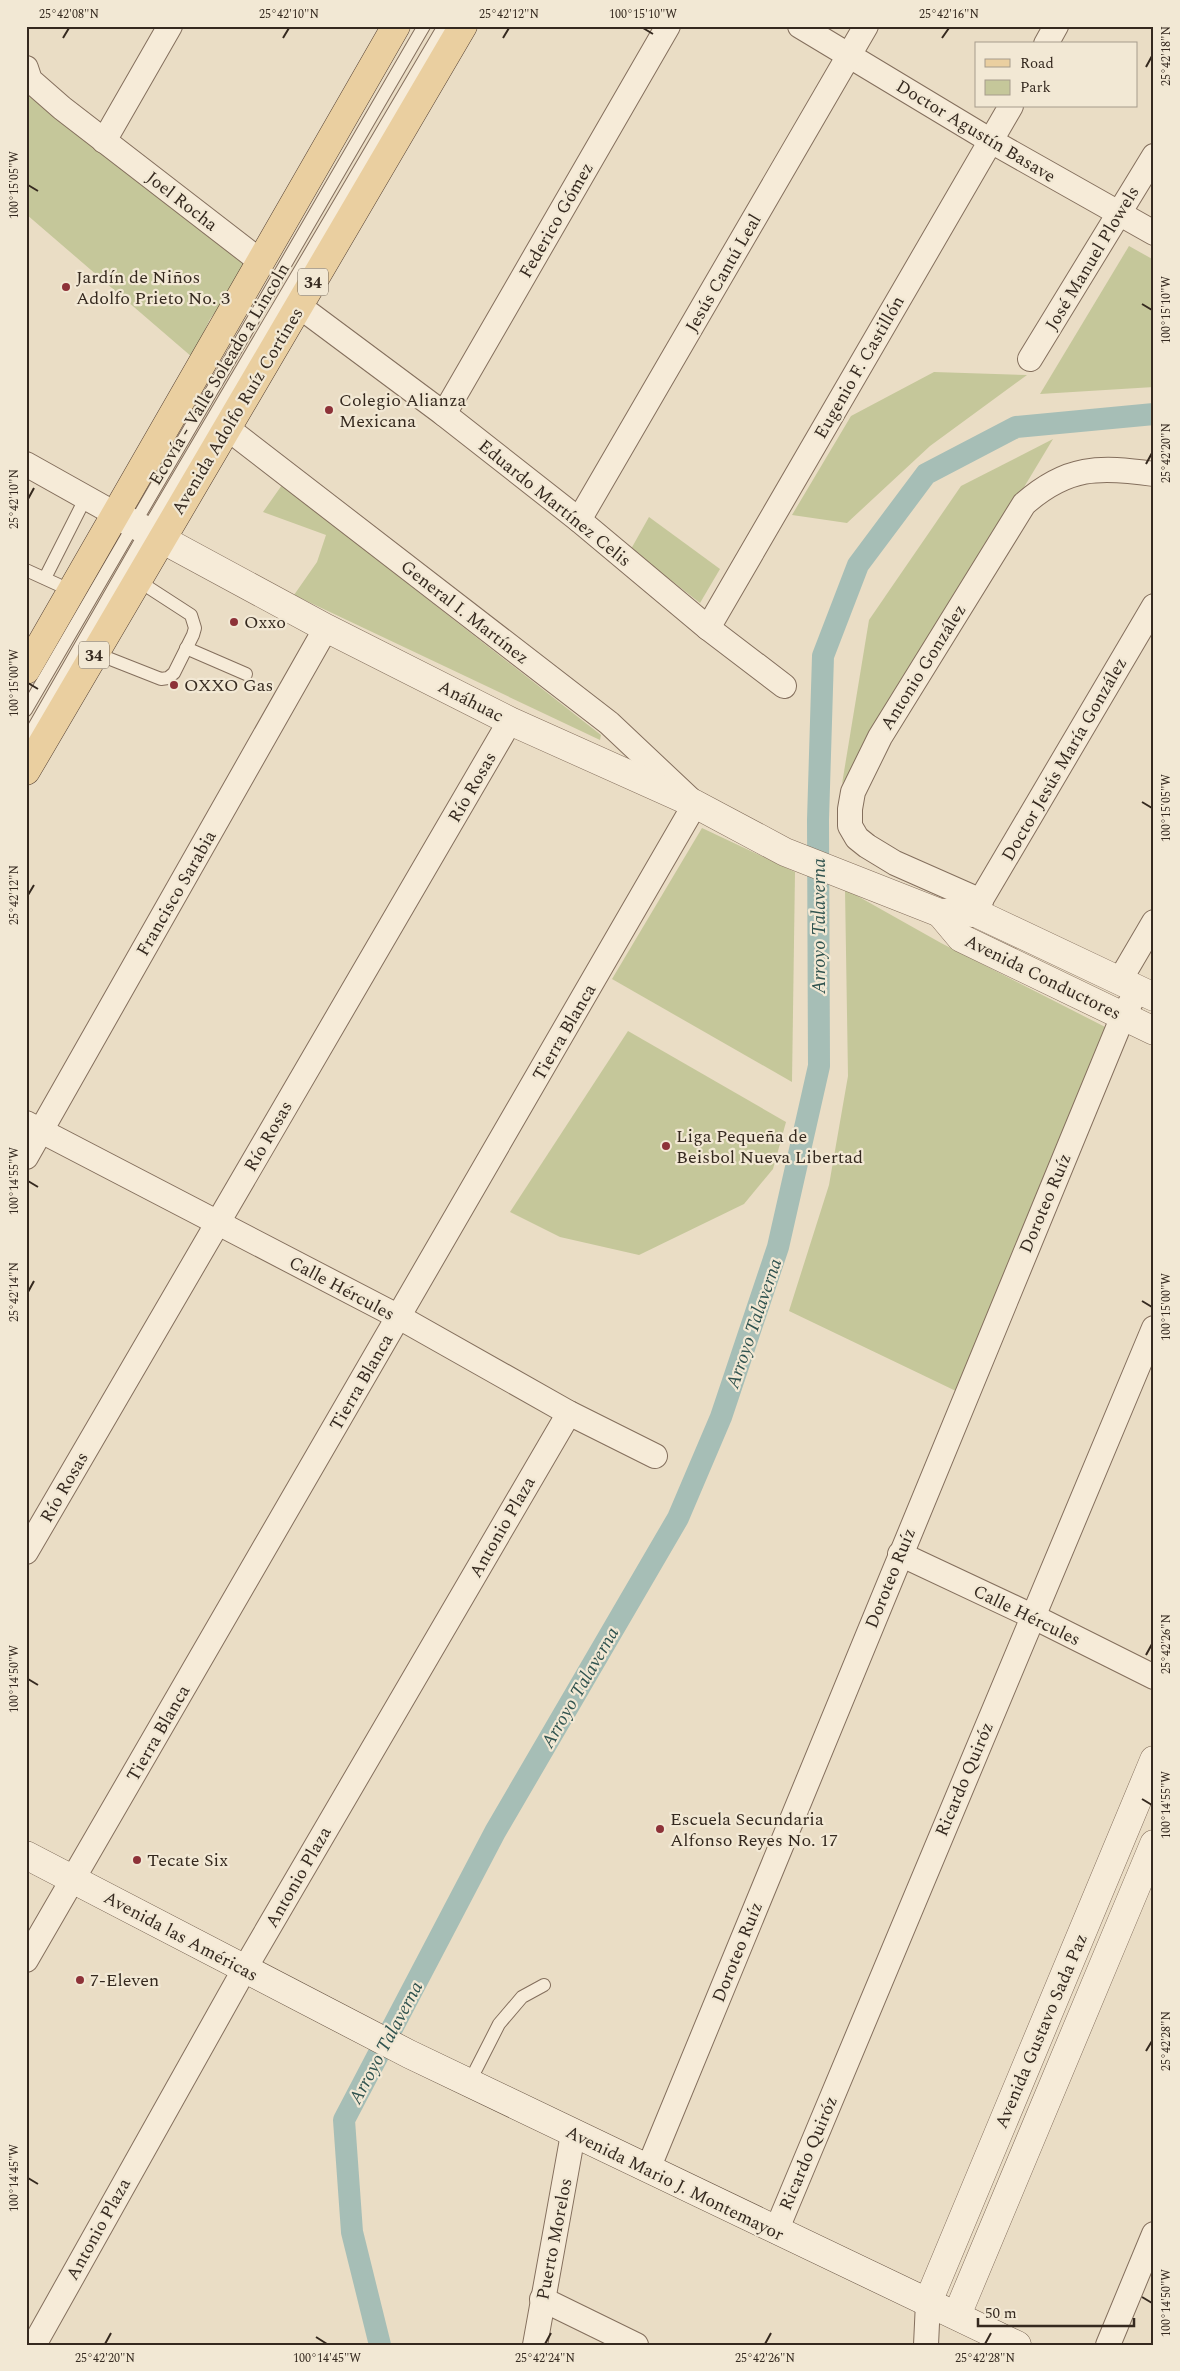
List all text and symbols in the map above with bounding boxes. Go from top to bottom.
text: 25°42'08"N [39,5,99,24]
text: 25°42'10"N [259,5,319,24]
text: 25°42'12"N [479,5,539,24]
text: 100°15'10"W [609,5,677,24]
text: 25°42'16"N [919,5,979,24]
text: 25°42'18"N [1157,26,1176,86]
legend [975,42,1138,108]
text: Road [1020,52,1054,75]
street label: Doctor Agustín Basave [891,73,1061,190]
text: Park [1020,76,1051,99]
text: 100°15'05"W [5,151,24,219]
street label: Federico Gómez [512,157,601,283]
street label: Joel Rocha [140,165,223,238]
street label: José Manuel Plowels [1039,181,1146,336]
street label: Jesús Cantú Leal [678,209,768,338]
street label: Ecovía - Valle Soleado a Lincoln [142,258,297,491]
place label: Jardín de Niños Adolfo Prieto No. 3 [76,264,230,312]
road number: 34 [298,268,328,296]
text: 100°15'10"W [1157,276,1176,344]
marker: Jardín de Niños Adolfo Prieto No. 3 [60,281,72,293]
street label: Eugenio F. Castillón [807,291,911,444]
street label: Avenida Adolfo Ruíz Cortines [165,302,310,520]
place label: Colegio Alianza Mexicana [339,387,467,435]
marker: Colegio Alianza Mexicana [323,404,335,416]
text: 25°42'20"N [1157,423,1176,483]
street label: Eduardo Martínez Celis [472,433,637,574]
text: 25°42'10"N [5,469,24,529]
street label: General I. Martínez [395,554,535,671]
street label: Antonio González [874,599,973,736]
place label: Oxxo [244,609,286,636]
marker: Oxxo [228,616,240,628]
road number: 34 [79,642,109,668]
text: 100°15'00"W [5,649,24,717]
street label: Doctor Jesús María González [995,652,1134,866]
place label: OXXO Gas [184,672,273,699]
street label: Anáhuac [433,673,508,730]
marker: OXXO Gas [168,679,180,691]
street label: Río Rosas [441,747,504,828]
text: 100°15'05"W [1157,774,1176,842]
street label: Francisco Sarabia [129,825,224,961]
water label: Arroyo Talaverna [805,858,834,995]
text: 25°42'12"N [5,865,24,925]
street label: Avenida Conductores [960,928,1126,1027]
street label: Tierra Blanca [526,979,603,1086]
street label: Río Rosas [237,1096,300,1177]
place label: Liga Pequeña de Beisbol Nueva Libertad [676,1123,863,1171]
marker: Liga Pequeña de Beisbol Nueva Libertad [660,1140,672,1152]
text: 100°14'55"W [5,1147,24,1215]
street label: Doroteo Ruíz [1012,1149,1079,1257]
street label: Calle Hércules [284,1249,400,1328]
water label: Arroyo Talaverna [718,1254,790,1393]
text: 25°42'14"N [5,1262,24,1322]
text: 100°15'00"W [1157,1273,1176,1341]
street label: Tierra Blanca [323,1329,400,1436]
street label: Río Rosas [33,1447,96,1528]
street label: Antonio Plaza [462,1471,543,1583]
street label: Doroteo Ruíz [858,1524,923,1632]
street label: Calle Hércules [969,1578,1085,1653]
text: 25°42'26"N [1157,1614,1176,1674]
water label: Arroyo Talaverna [533,1621,627,1755]
text: 100°14'50"W [5,1645,24,1713]
street label: Tierra Blanca [120,1680,197,1787]
street label: Ricardo Quiróz [928,1718,1001,1841]
text: 100°14'55"W [1157,1771,1176,1839]
place label: Escuela Secundaria Alfonso Reyes No. 17 [670,1806,838,1854]
street label: Antonio Plaza [258,1821,339,1933]
marker: Escuela Secundaria Alfonso Reyes No. 17 [654,1823,666,1835]
place label: Tecate Six [147,1847,228,1874]
marker: Tecate Six [131,1854,143,1866]
street label: Avenida las Américas [99,1884,263,1989]
street label: Doroteo Ruíz [705,1898,770,2006]
street label: Avenida Gustavo Sada Paz [988,1929,1095,2133]
place label: 7-Eleven [90,1967,159,1994]
marker: 7-Eleven [74,1974,86,1986]
water label: Arroyo Talaverna [341,1976,431,2110]
text: 25°42'28"N [1157,2011,1176,2071]
street label: Ricardo Quiróz [772,2092,845,2215]
street label: Avenida Mario J. Montemayor [561,2119,789,2248]
text: 100°14'45"W [5,2144,24,2212]
street label: Antonio Plaza [59,2173,138,2285]
street label: Puerto Morelos [529,2176,580,2302]
text: 100°14'50"W [1157,2269,1176,2337]
scale bar [978,2296,1134,2328]
text: 50 m [985,2302,1017,2325]
text: 25°42'20"N [75,2349,135,2368]
text: 100°14'45"W [293,2349,361,2368]
text: 25°42'24"N [515,2349,575,2368]
text: 25°42'26"N [735,2349,795,2368]
text: 25°42'28"N [955,2349,1015,2368]

